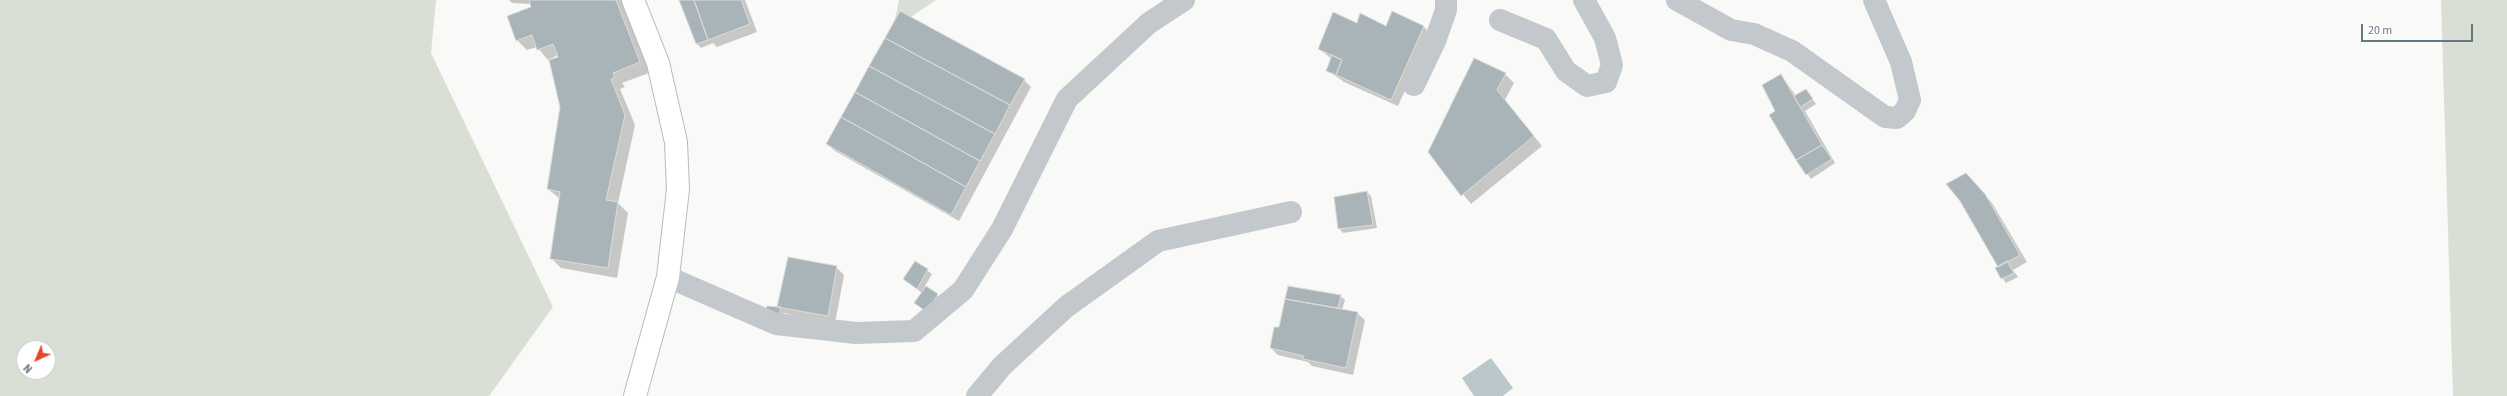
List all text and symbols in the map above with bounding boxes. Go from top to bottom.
scale bar [2363,16,2475,42]
text: 20 m [2368,22,2392,39]
north arrow [16,340,56,380]
text: N [20,360,36,376]

